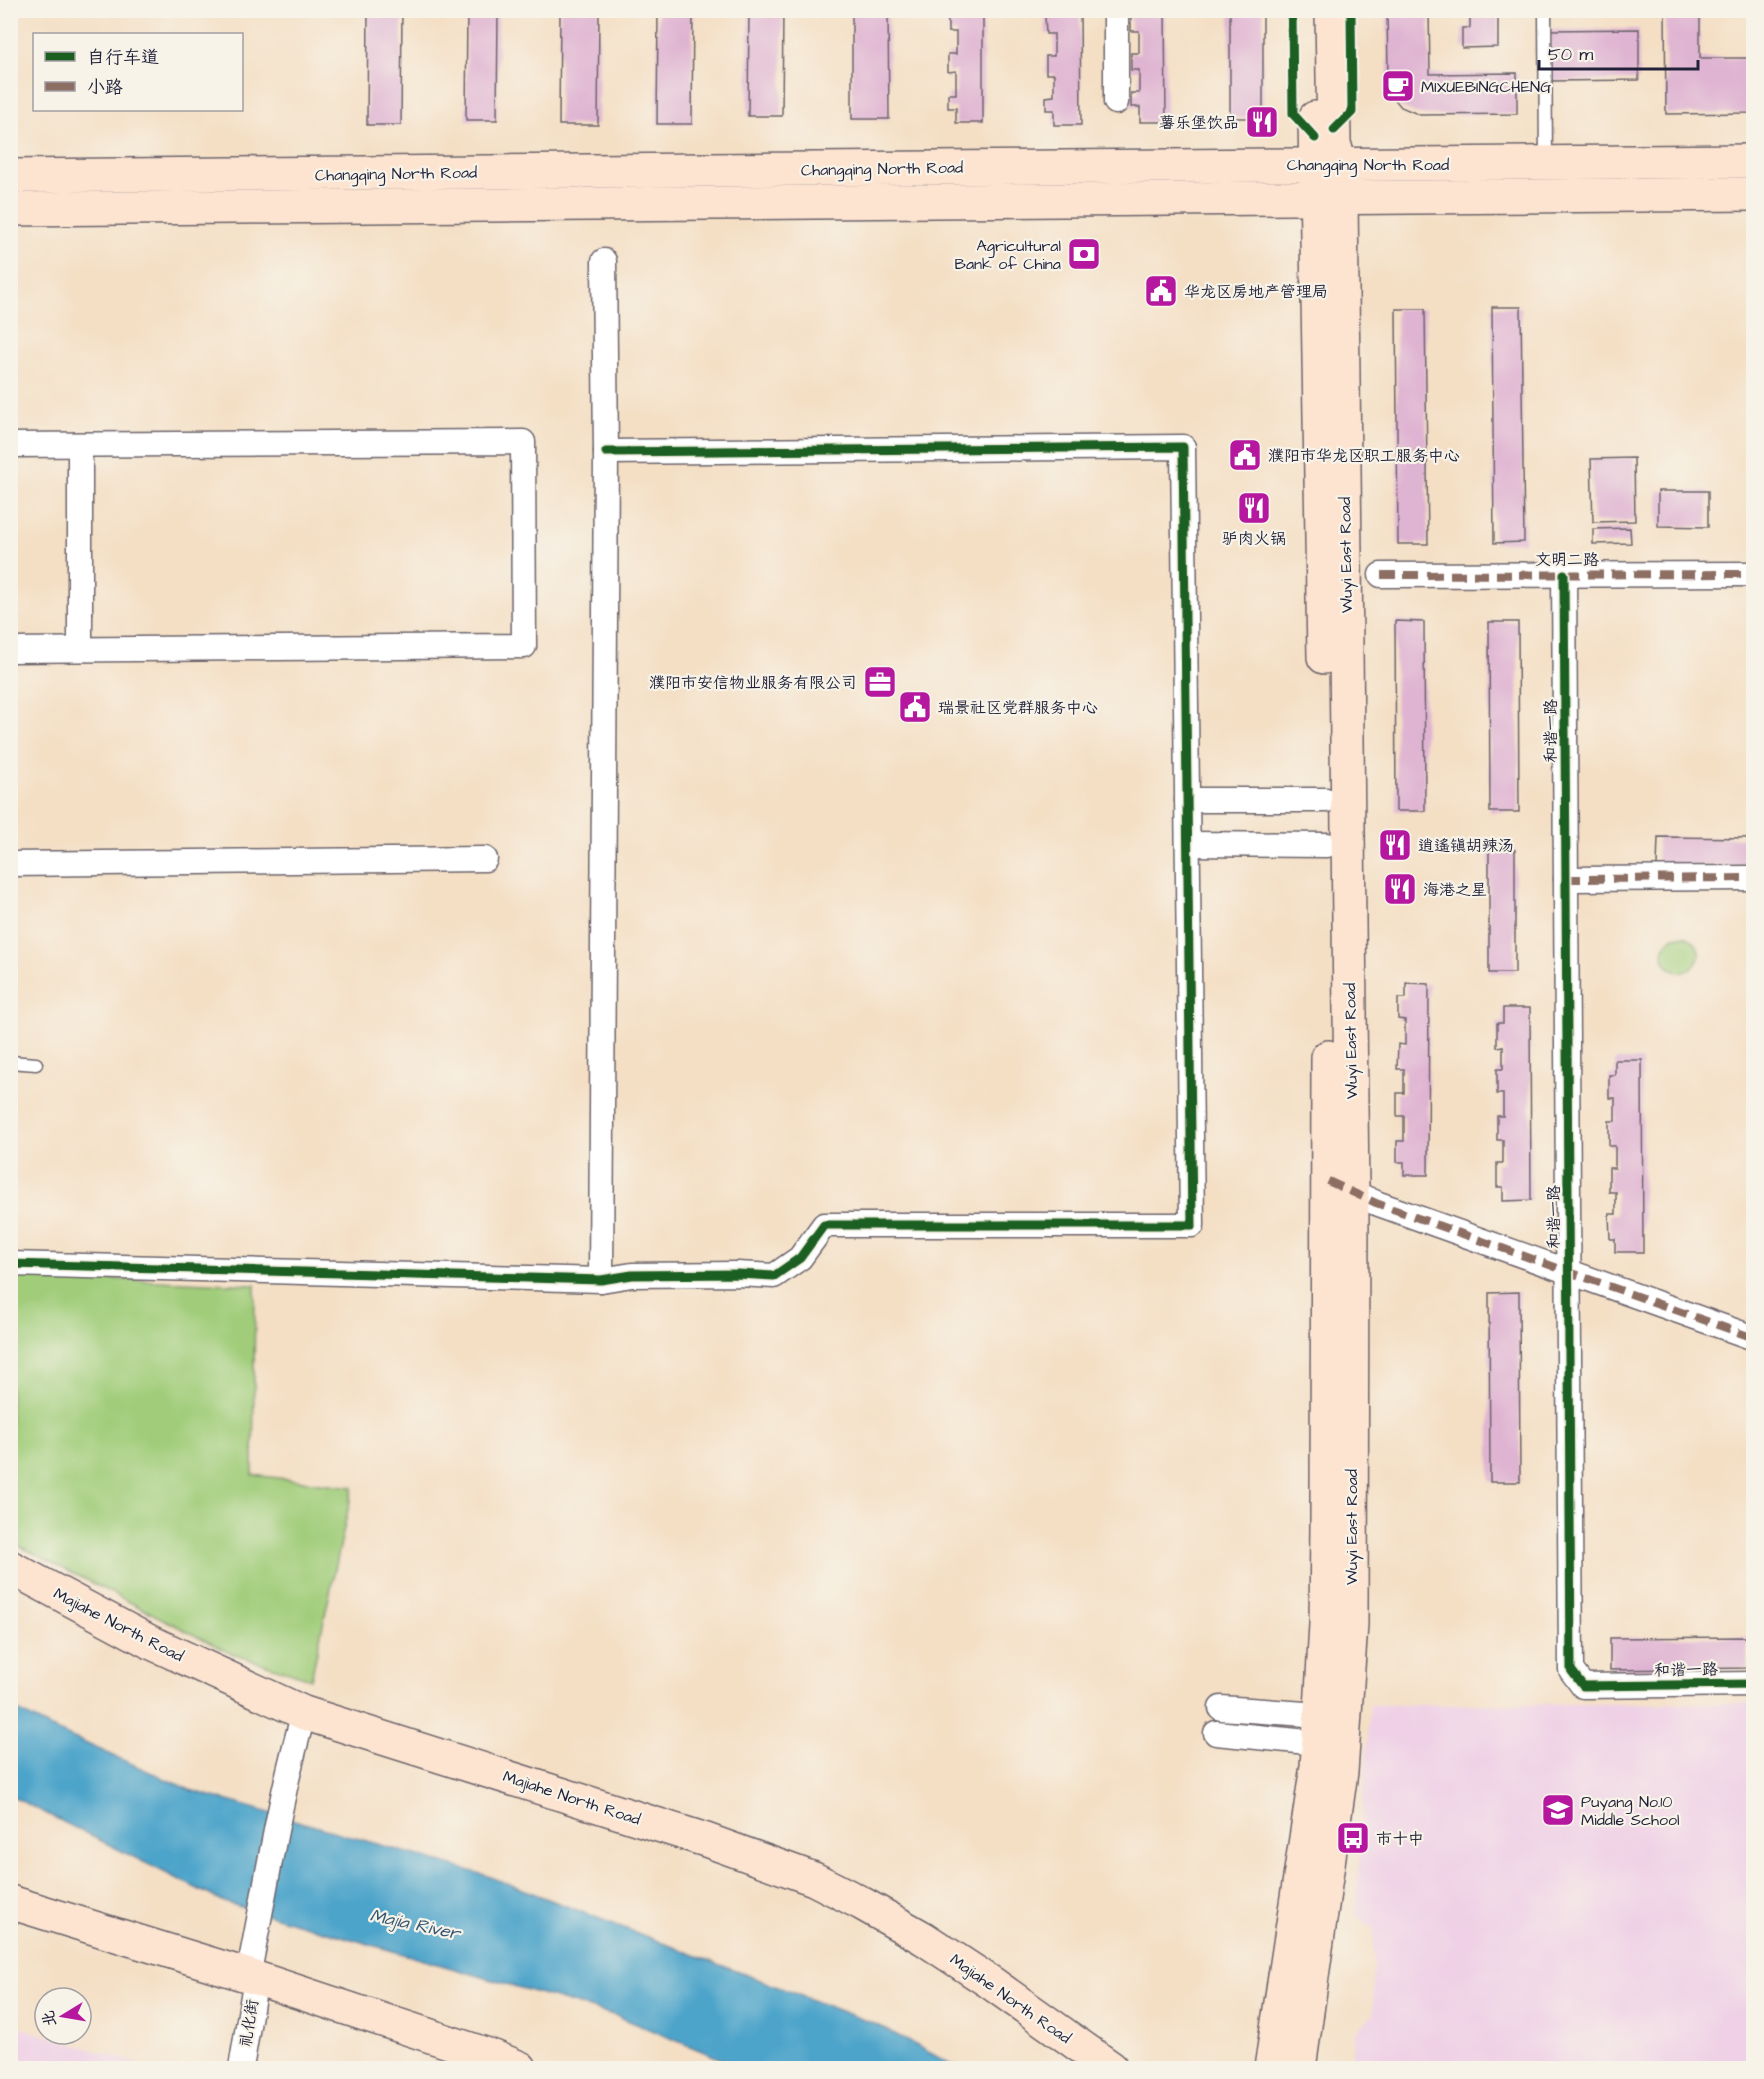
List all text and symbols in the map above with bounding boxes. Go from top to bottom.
legend [33,33,243,111]
scale bar [1539,33,1698,71]
text: 50 m [1548,42,1593,67]
text: 自行车道 [87,45,159,70]
cafe icon: MIXUEBINGCHENG [1380,68,1416,104]
text: 小路 [87,75,123,100]
place label: MIXUEBINGCHENG [1421,76,1551,98]
restaurant icon: 薯乐堡饮品 [1244,104,1280,140]
place label: 薯乐堡饮品 [1159,112,1239,134]
street label: Changqing North Road [1287,154,1449,177]
street label: Changqing North Road [801,157,963,182]
street label: Changqing North Road [315,162,477,187]
place label: Agricultural Bank of China [955,235,1061,275]
bank icon: Agricultural Bank of China [1066,236,1102,272]
public building icon: 华龙区房地产管理局 [1143,273,1179,309]
place label: 华龙区房地产管理局 [1184,281,1328,303]
public building icon: 濮阳市华龙区职工服务中心 [1227,437,1263,473]
place label: 濮阳市华龙区职工服务中心 [1268,445,1460,467]
restaurant icon: 驴肉火锅 [1236,490,1272,526]
street label: Wuyi East Road [1334,497,1359,613]
place label: 驴肉火锅 [1222,528,1286,550]
street label: 文明二路 [1535,549,1599,571]
office icon: 濮阳市安信物业服务有限公司 [862,664,898,700]
place label: 濮阳市安信物业服务有限公司 [649,672,857,694]
public building icon: 瑞景社区党群服务中心 [897,689,933,725]
place label: 瑞景社区党群服务中心 [938,697,1098,719]
street label: 和谐一路 [1540,699,1562,763]
restaurant icon: 逍遥镇胡辣汤 [1377,827,1413,863]
place label: 逍遥镇胡辣汤 [1418,835,1514,857]
restaurant icon: 海港之星 [1382,871,1418,907]
place label: 海港之星 [1423,879,1487,901]
street label: Wuyi East Road [1339,983,1364,1099]
street label: 和谐一路 [1543,1185,1565,1249]
street label: Wuyi East Road [1341,1469,1364,1585]
street label: Majiahe North Road [50,1583,187,1667]
street label: 和谐一路 [1654,1658,1718,1682]
street label: Majiahe North Road [500,1765,643,1831]
place label: Puyang No.10 Middle School [1581,1791,1679,1831]
school or university icon: Puyang No.10 Middle School [1540,1792,1576,1828]
bus stop icon: 市十中 [1335,1820,1371,1856]
place label: 市十中 [1376,1828,1424,1850]
water label: Majia River [368,1903,464,1947]
street label: Majiahe North Road [945,1949,1075,2049]
north arrow [33,1986,93,2046]
street label: 礼化街 [234,1998,264,2049]
text: 北 [37,2009,62,2029]

